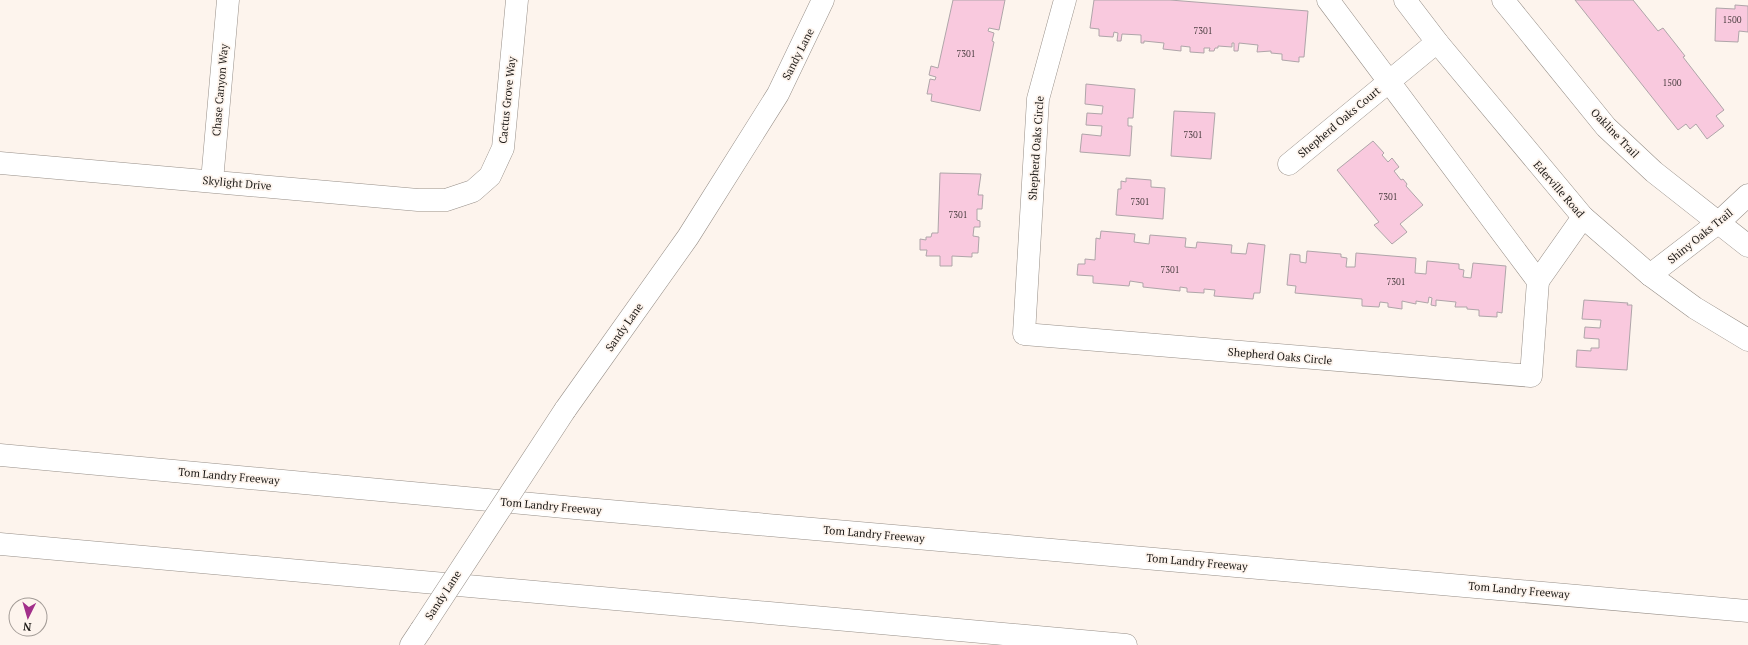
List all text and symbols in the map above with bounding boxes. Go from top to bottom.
house number: 1500 [1722,14,1742,26]
street label: Sandy Lane [779,25,817,82]
house number: 7301 [1193,25,1213,37]
street label: Chase Canyon Way [209,43,231,137]
house number: 7301 [956,48,976,60]
street label: Cactus Grove Way [495,55,519,144]
house number: 1500 [1662,77,1682,89]
street label: Shepherd Oaks Court [1295,83,1383,161]
street label: Shepherd Oaks Circle [1025,95,1047,201]
street label: Oakline Trail [1588,105,1642,161]
house number: 7301 [1183,129,1203,141]
street label: Ederville Road [1531,158,1587,220]
street label: Skylight Drive [202,173,272,193]
house number: 7301 [1378,191,1398,203]
house number: 7301 [1130,196,1150,208]
street label: Shiny Oaks Trail [1664,205,1736,267]
house number: 7301 [948,209,968,221]
house number: 7301 [1160,264,1180,276]
house number: 7301 [1386,276,1406,288]
street label: Sandy Lane [602,300,646,354]
street label: Shepherd Oaks Circle [1227,344,1333,368]
street label: Tom Landry Freeway [178,465,281,487]
street label: Tom Landry Freeway [500,495,603,517]
street label: Tom Landry Freeway [823,523,926,545]
street label: Tom Landry Freeway [1146,551,1249,573]
street label: Sandy Lane [422,567,464,622]
street label: Tom Landry Freeway [1468,579,1571,601]
north arrow [8,597,48,637]
text: N [22,620,32,634]

